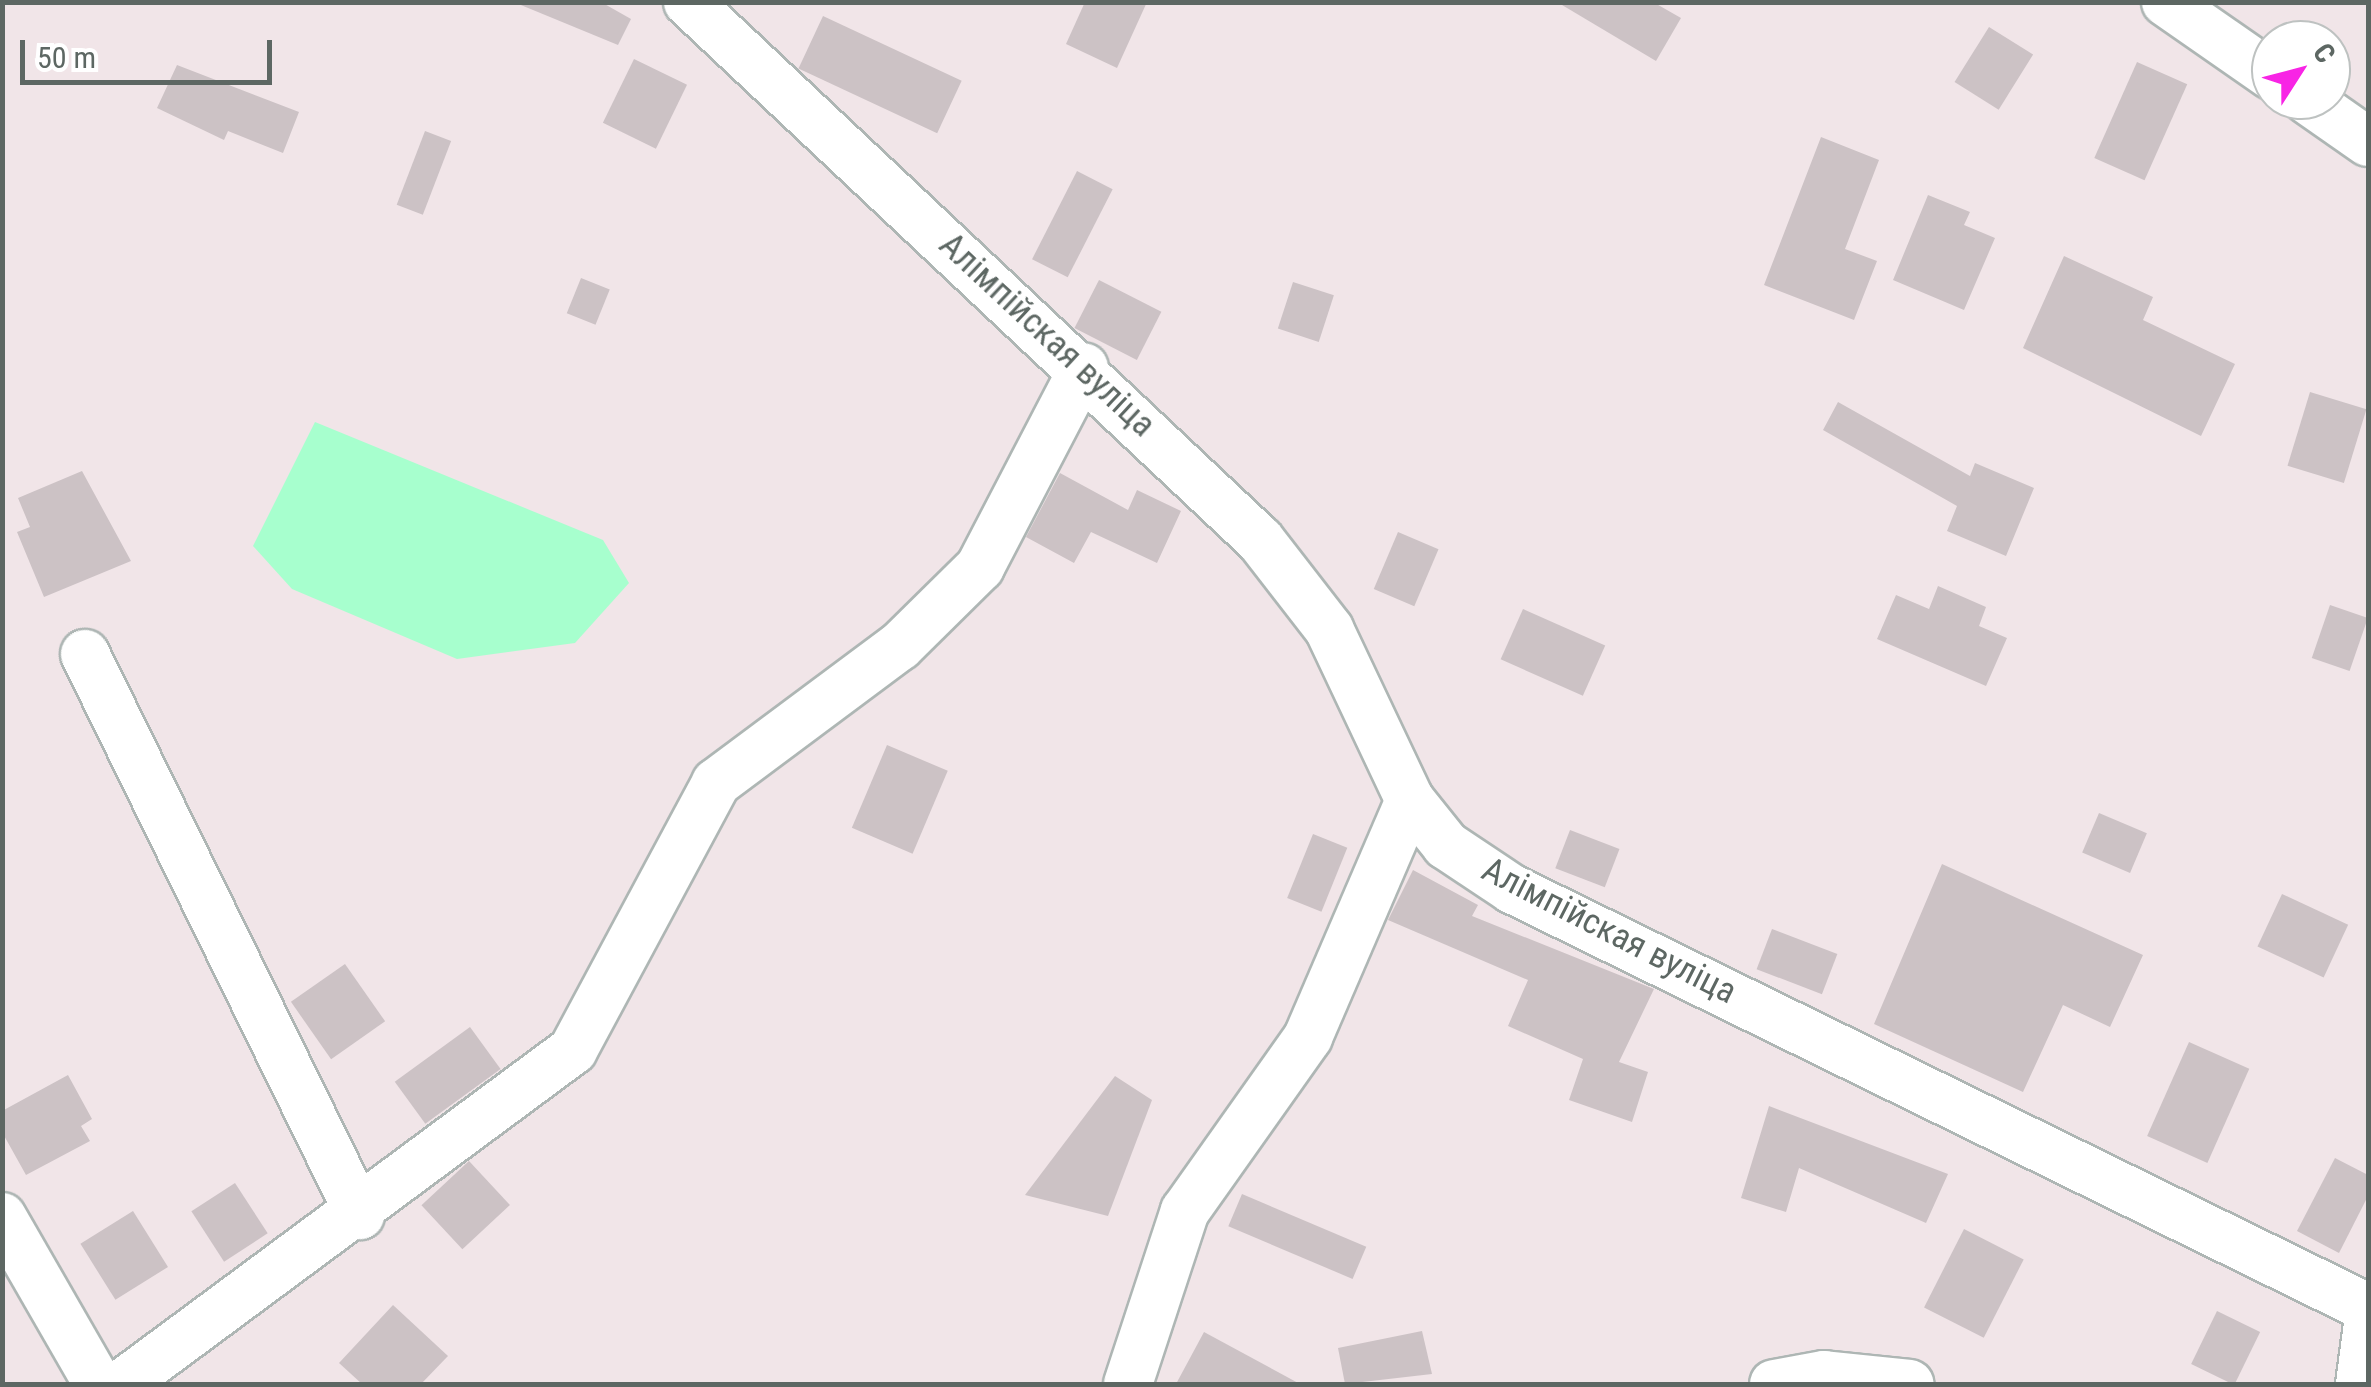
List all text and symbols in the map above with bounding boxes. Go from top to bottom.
scale bar [25,20,278,82]
north arrow [2251,20,2351,120]
text: С [2306,37,2342,69]
text: 50 m [37,40,96,75]
street label: Алімпійская вуліца [930,224,1164,446]
street label: Алімпійская вуліца [1475,849,1743,1013]

